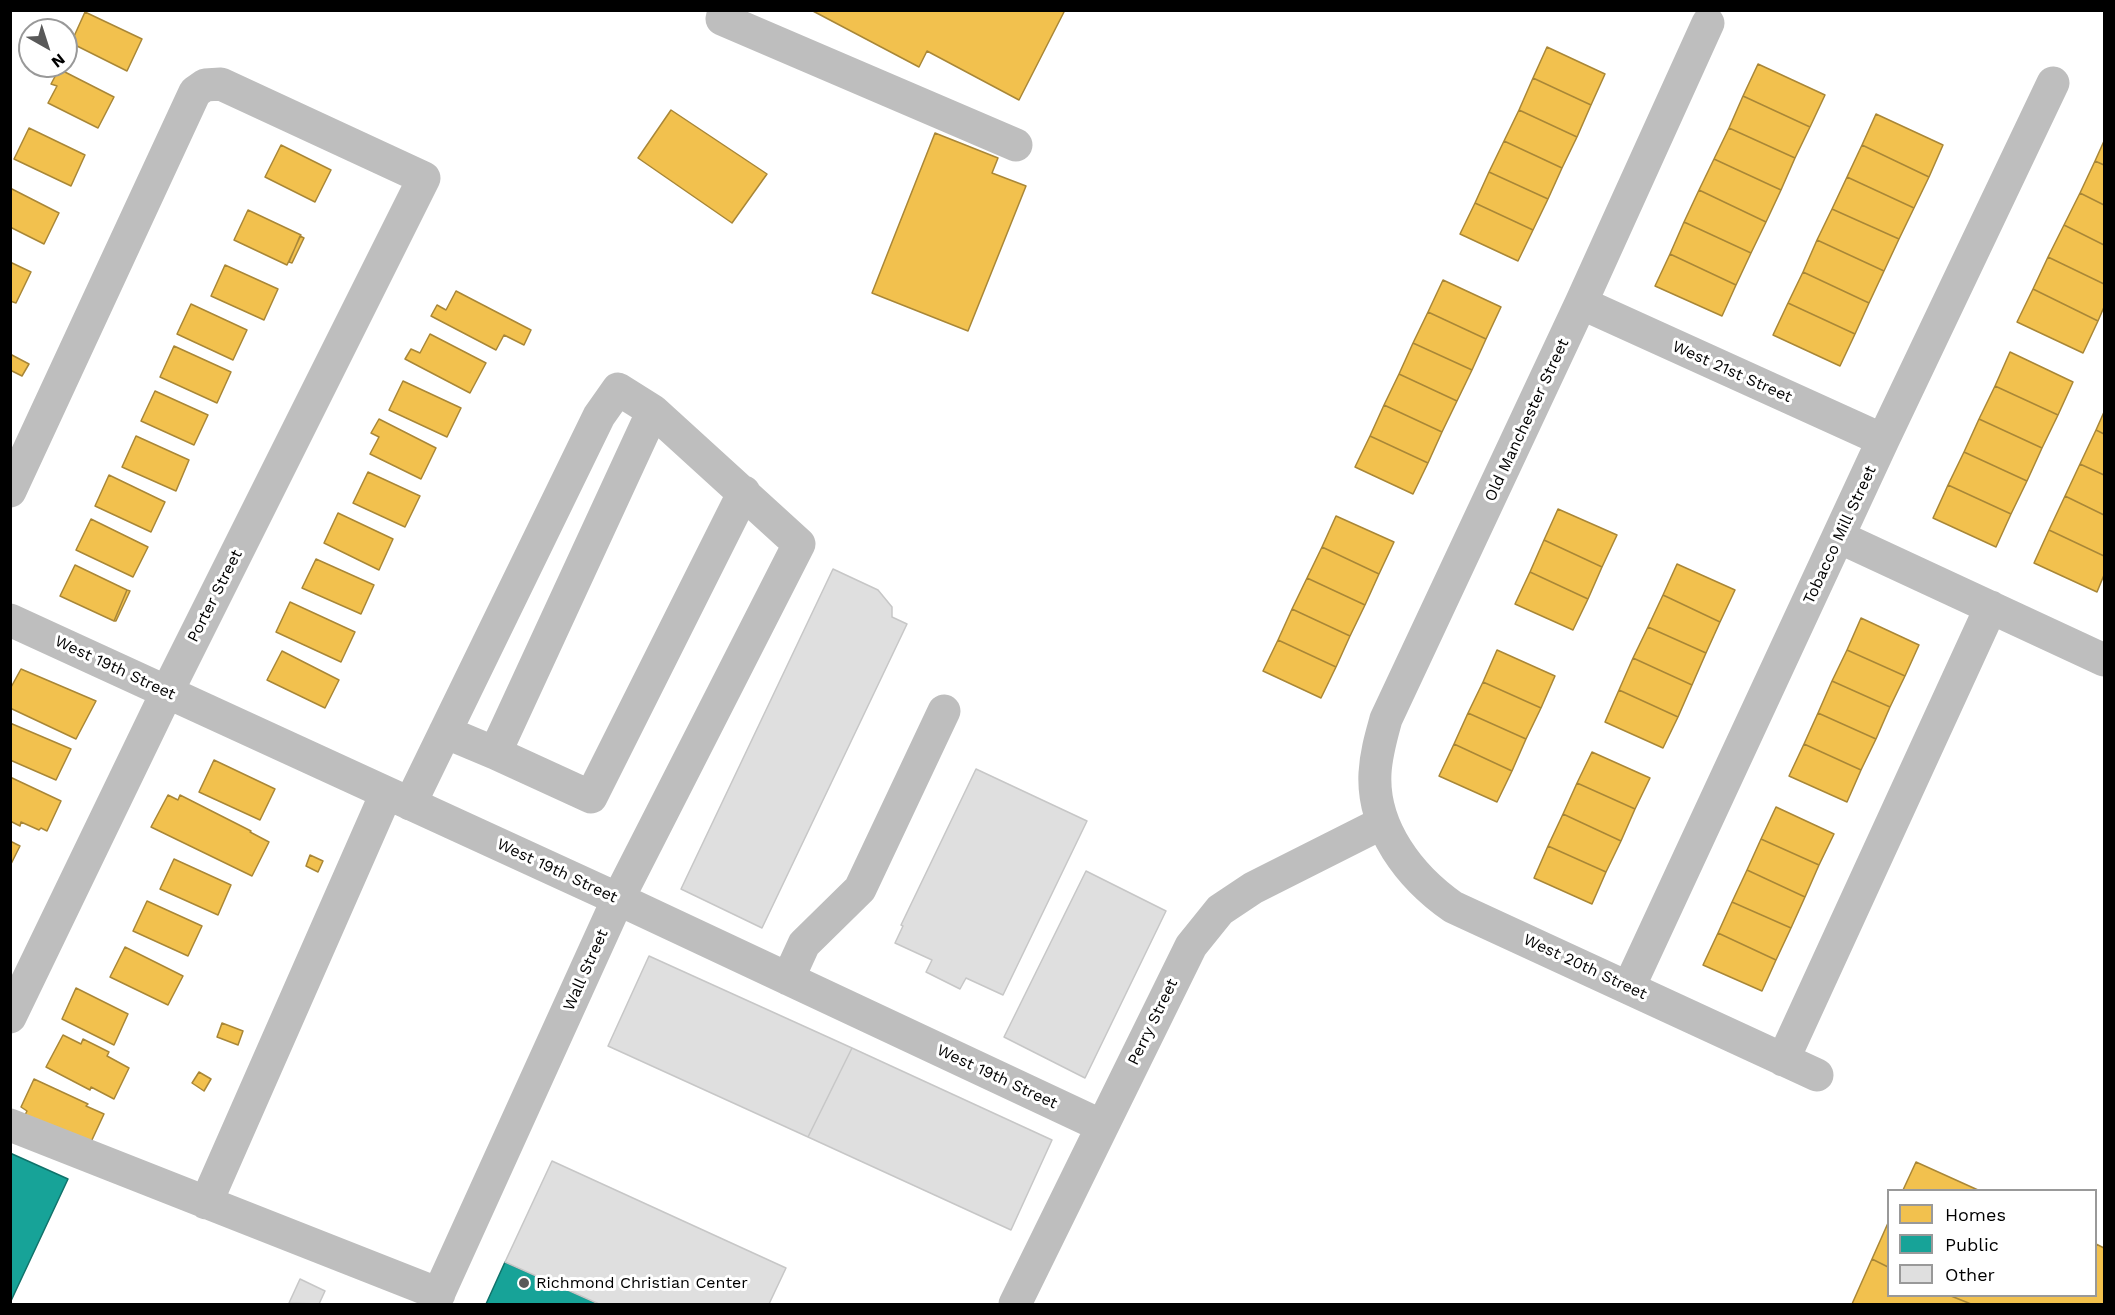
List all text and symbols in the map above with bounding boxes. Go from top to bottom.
north arrow [18,18,78,78]
text: N [48,50,69,72]
street label: Old Manchester Street [1481,336,1573,504]
street label: West 21st Street [1669,337,1795,407]
street label: Tobacco Mill Street [1799,463,1881,607]
street label: Porter Street [183,546,247,646]
street label: West 19th Street [52,632,178,704]
street label: West 19th Street [494,835,620,907]
street label: Wall Street [559,926,613,1014]
street label: West 20th Street [1520,930,1650,1004]
street label: Perry Street [1124,976,1182,1068]
street label: West 19th Street [934,1041,1060,1113]
legend [1887,1189,2097,1297]
text: Homes [1945,1204,2006,1225]
text: Public [1945,1234,1999,1255]
text: Other [1945,1264,1995,1285]
place label: Richmond Christian Center [536,1273,748,1293]
marker: Richmond Christian Center [517,1276,531,1290]

